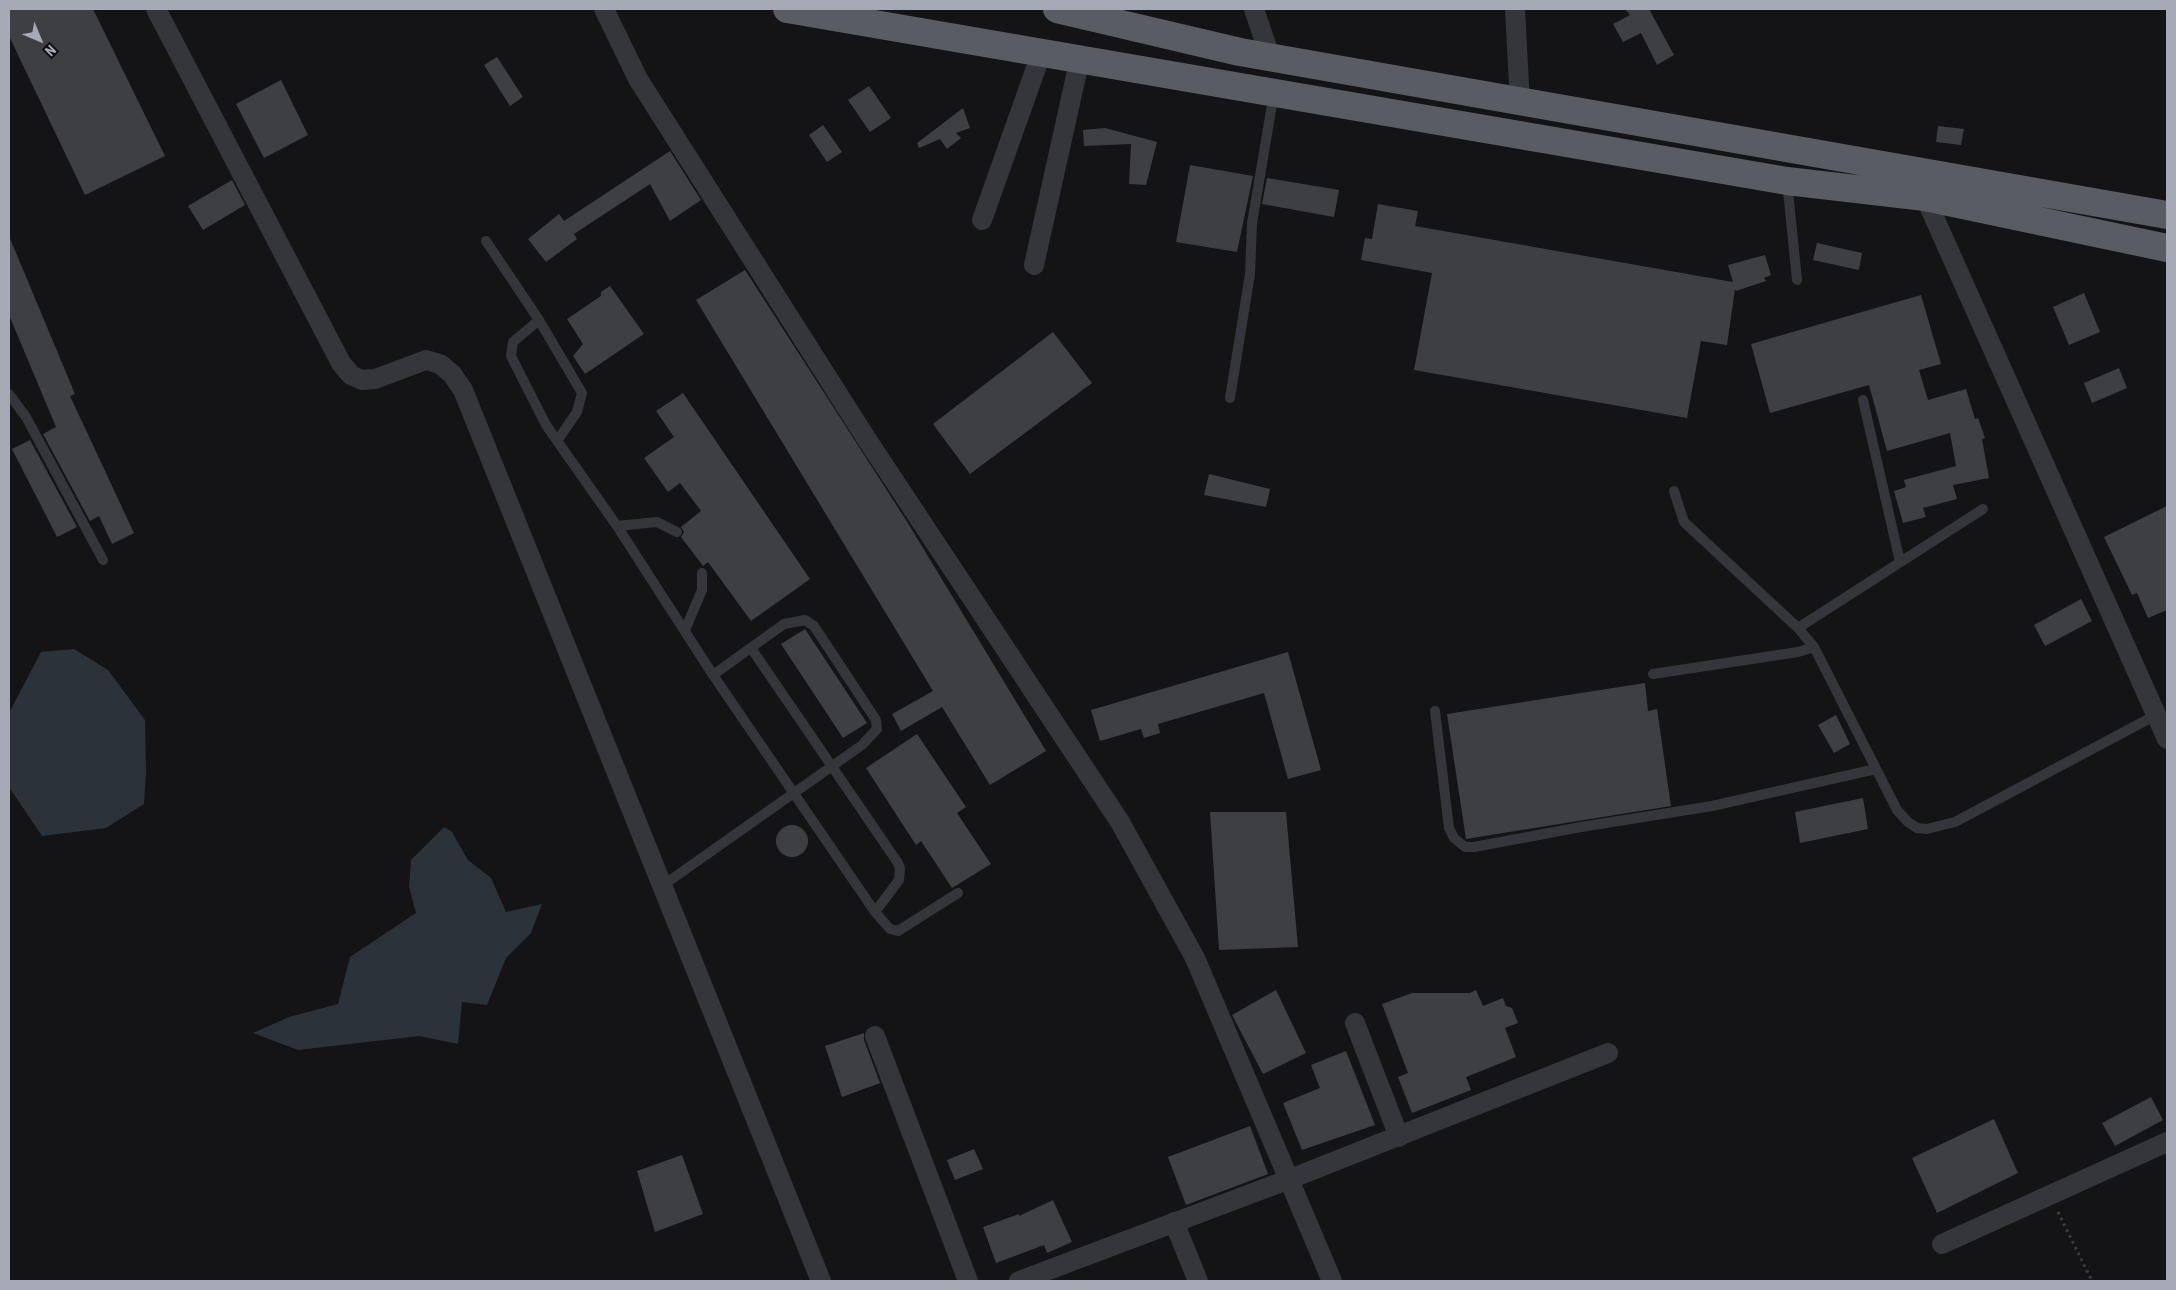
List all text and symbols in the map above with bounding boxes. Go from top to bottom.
north arrow [15,15,65,65]
text: N [42,42,59,59]

